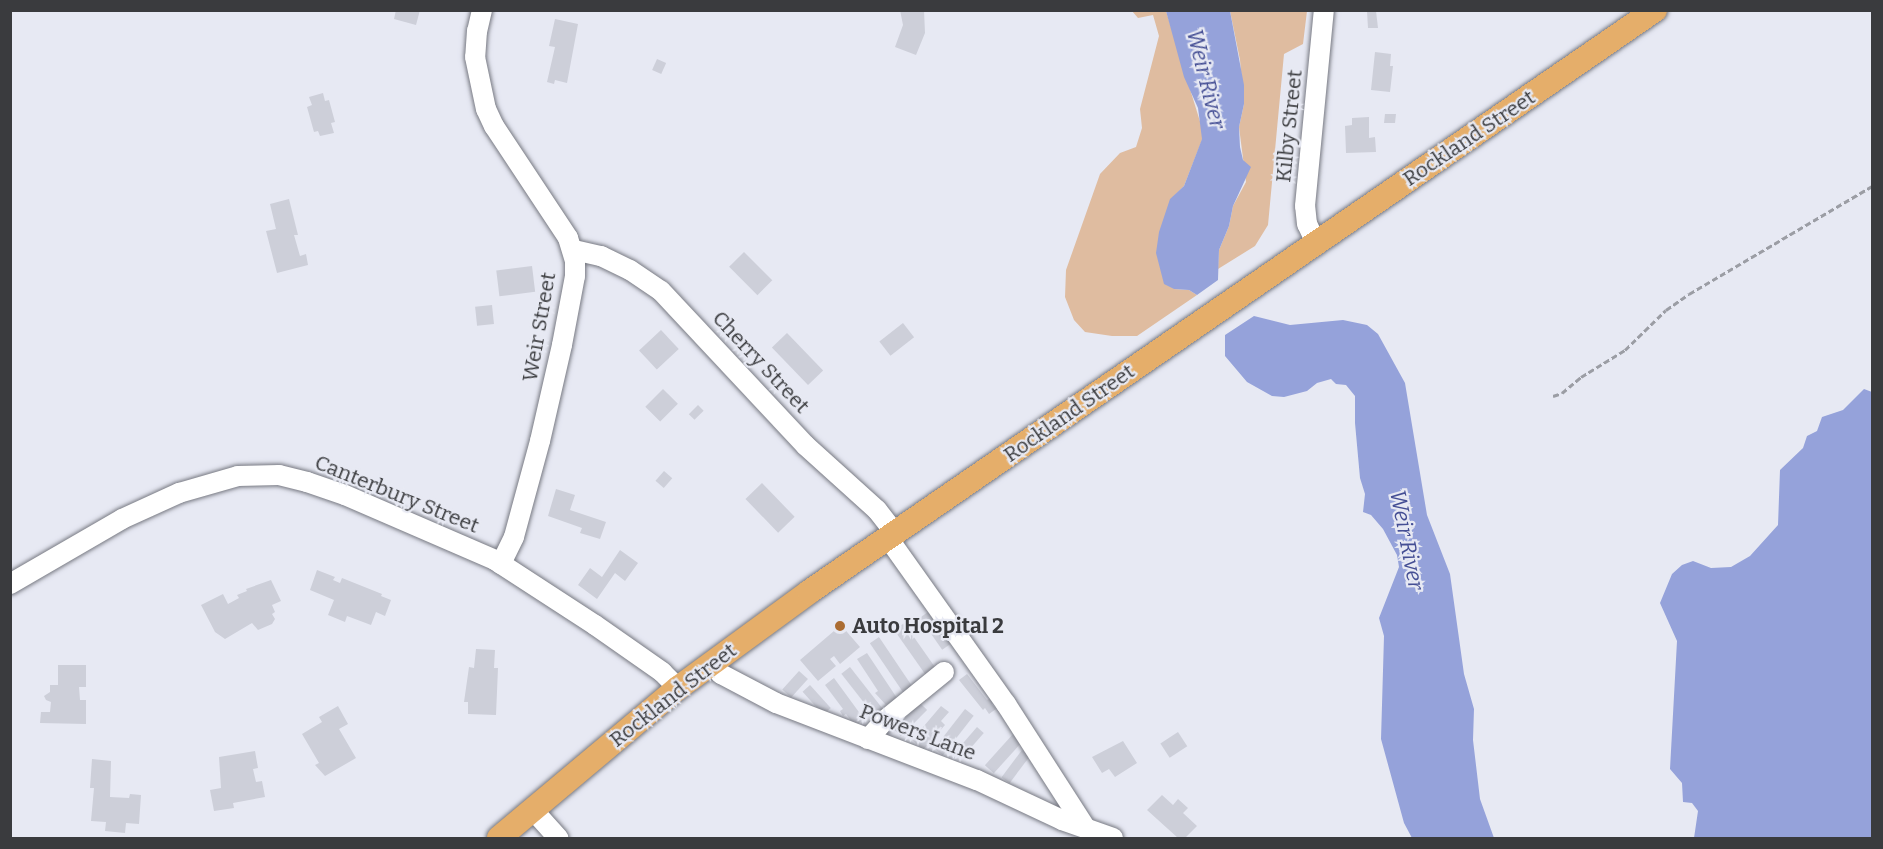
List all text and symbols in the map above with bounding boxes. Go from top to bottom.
water label: Weir River [1181,27,1231,131]
street label: Kilby Street [1271,68,1307,184]
street label: Rockland Street [1398,85,1540,191]
street label: Weir Street [517,270,561,384]
street label: Cherry Street [707,306,815,418]
street label: Rockland Street [999,359,1139,467]
street label: Canterbury Street [311,450,483,538]
water label: Weir River [1384,488,1430,592]
place label: Auto Hospital 2 [852,613,1004,639]
marker: Auto Hospital 2 [833,619,847,633]
street label: Rockland Street [605,638,741,752]
street label: Powers Lane [856,698,980,766]

